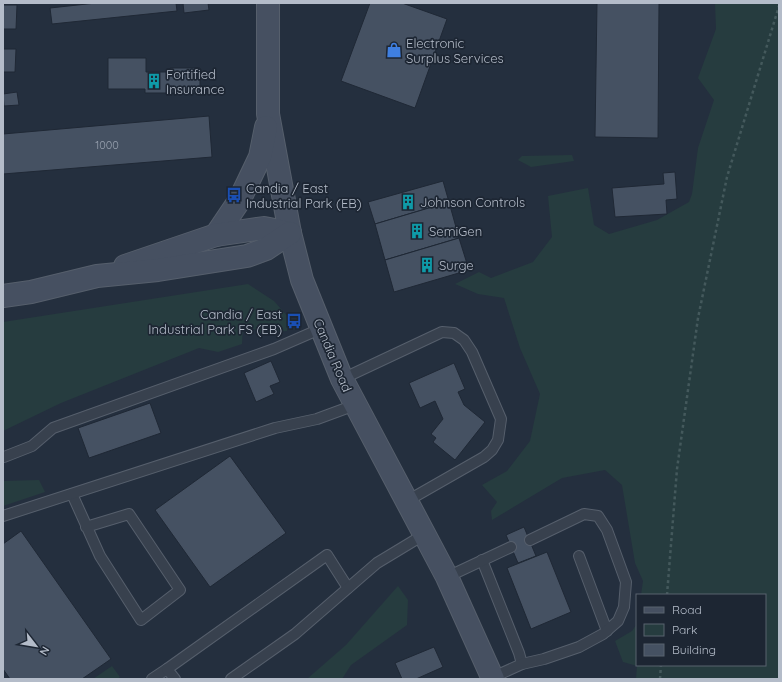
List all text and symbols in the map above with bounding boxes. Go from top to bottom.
place label: Electronic Surplus Services [406,35,504,66]
shop icon: Electronic Surplus Services [385,41,403,59]
place label: Fortified Insurance [166,66,225,97]
building icon: Fortified Insurance [145,72,163,90]
house number: 1000 [95,138,119,152]
place label: Candia / East Industrial Park (EB) [246,180,362,211]
bus stop icon: Candia / East Industrial Park (EB) [225,186,243,204]
building icon: Johnson Controls [399,193,417,211]
place label: Johnson Controls [420,194,525,210]
building icon: SemiGen [408,222,426,240]
place label: SemiGen [429,223,482,239]
building icon: Surge [418,256,436,274]
place label: Surge [439,257,474,273]
place label: Candia / East Industrial Park FS (EB) [148,306,282,337]
bus stop icon: Candia / East Industrial Park FS (EB) [285,312,303,330]
street label: Candia Road [310,316,356,394]
legend [636,594,766,666]
text: Road [672,602,702,617]
text: Park [672,622,697,637]
north arrow [16,626,56,666]
text: Building [672,642,716,657]
text: N [36,644,53,658]

